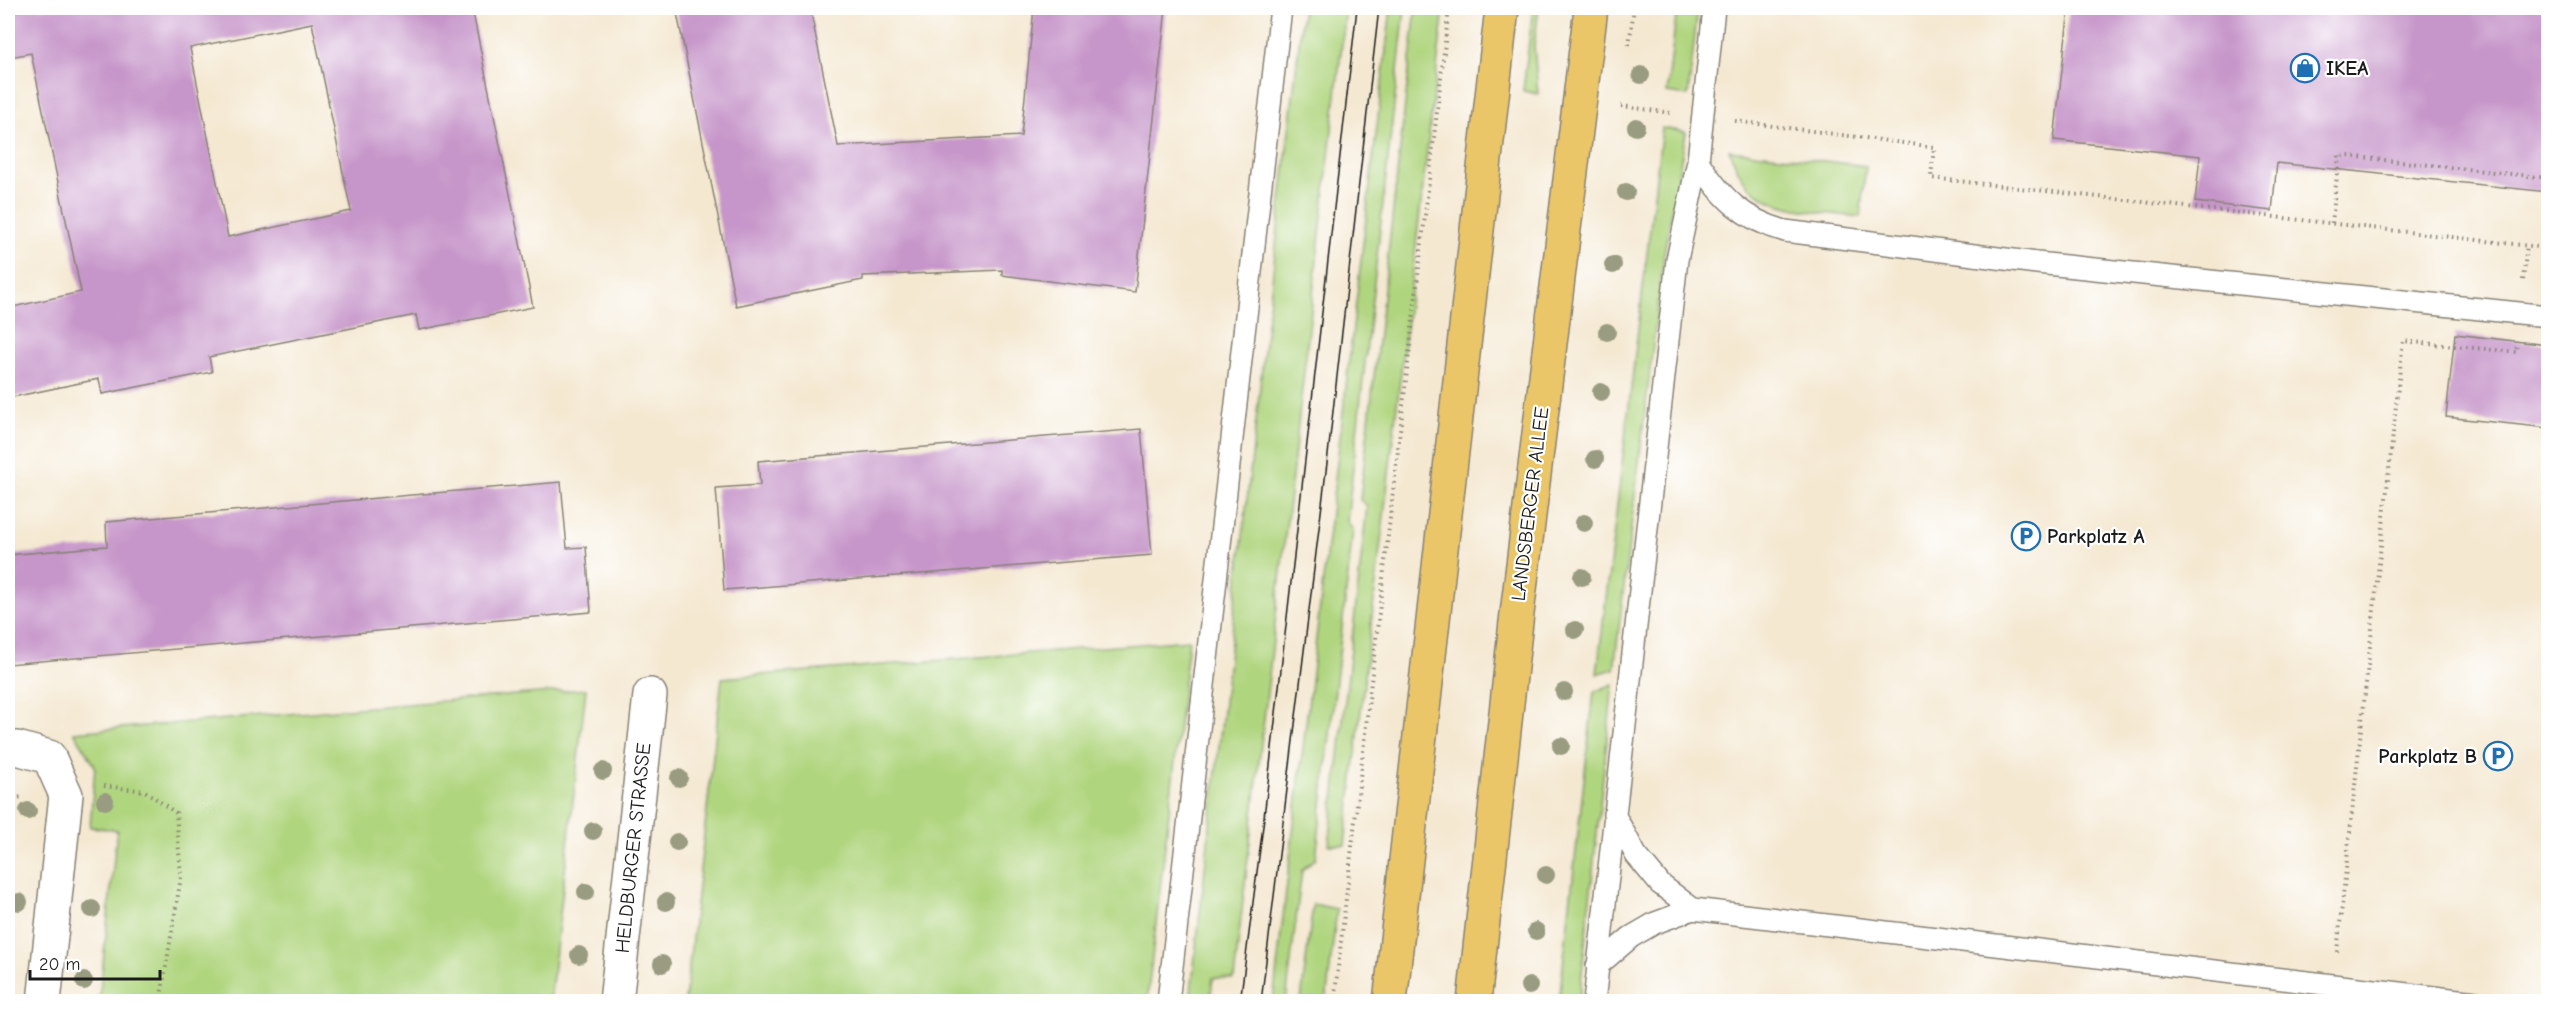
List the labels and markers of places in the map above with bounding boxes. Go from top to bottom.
shop icon: IKEA [2289,52,2321,84]
place label: IKEA [2326,57,2368,80]
parking icon: Parkplatz A [2010,520,2042,552]
place label: Parkplatz A [2047,525,2145,548]
parking icon: Parkplatz B [2482,740,2514,772]
place label: Parkplatz B [2378,745,2477,768]

